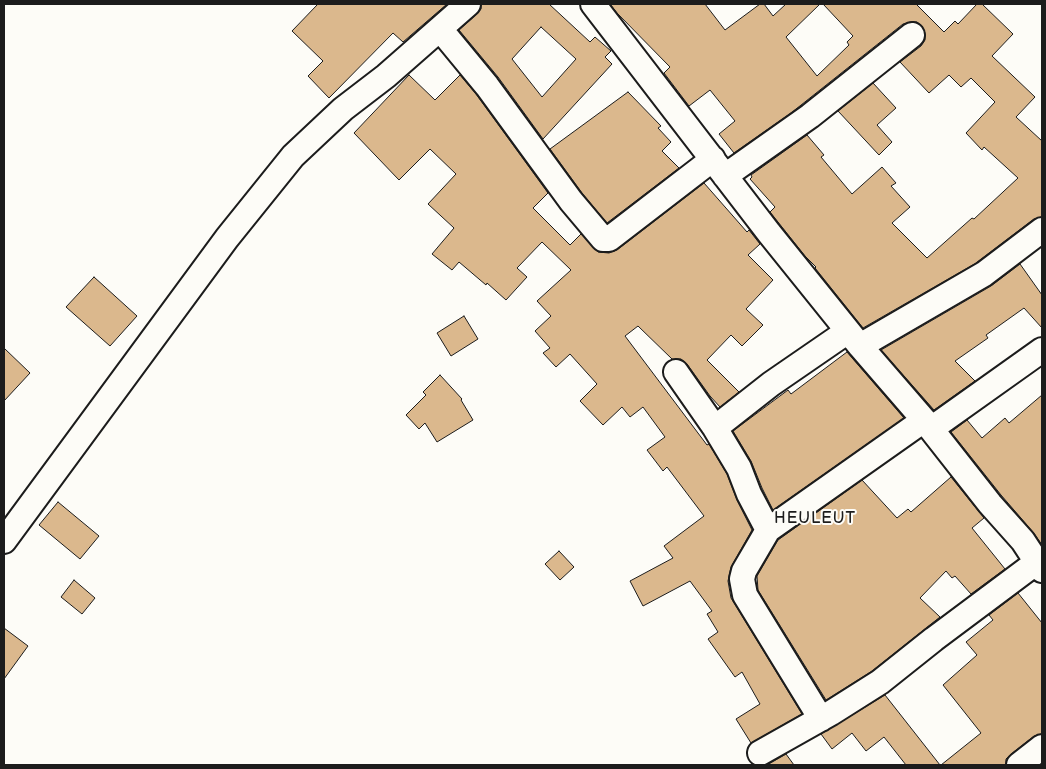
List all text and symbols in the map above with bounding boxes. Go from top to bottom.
district label: HEULEUT [773,509,857,529]

